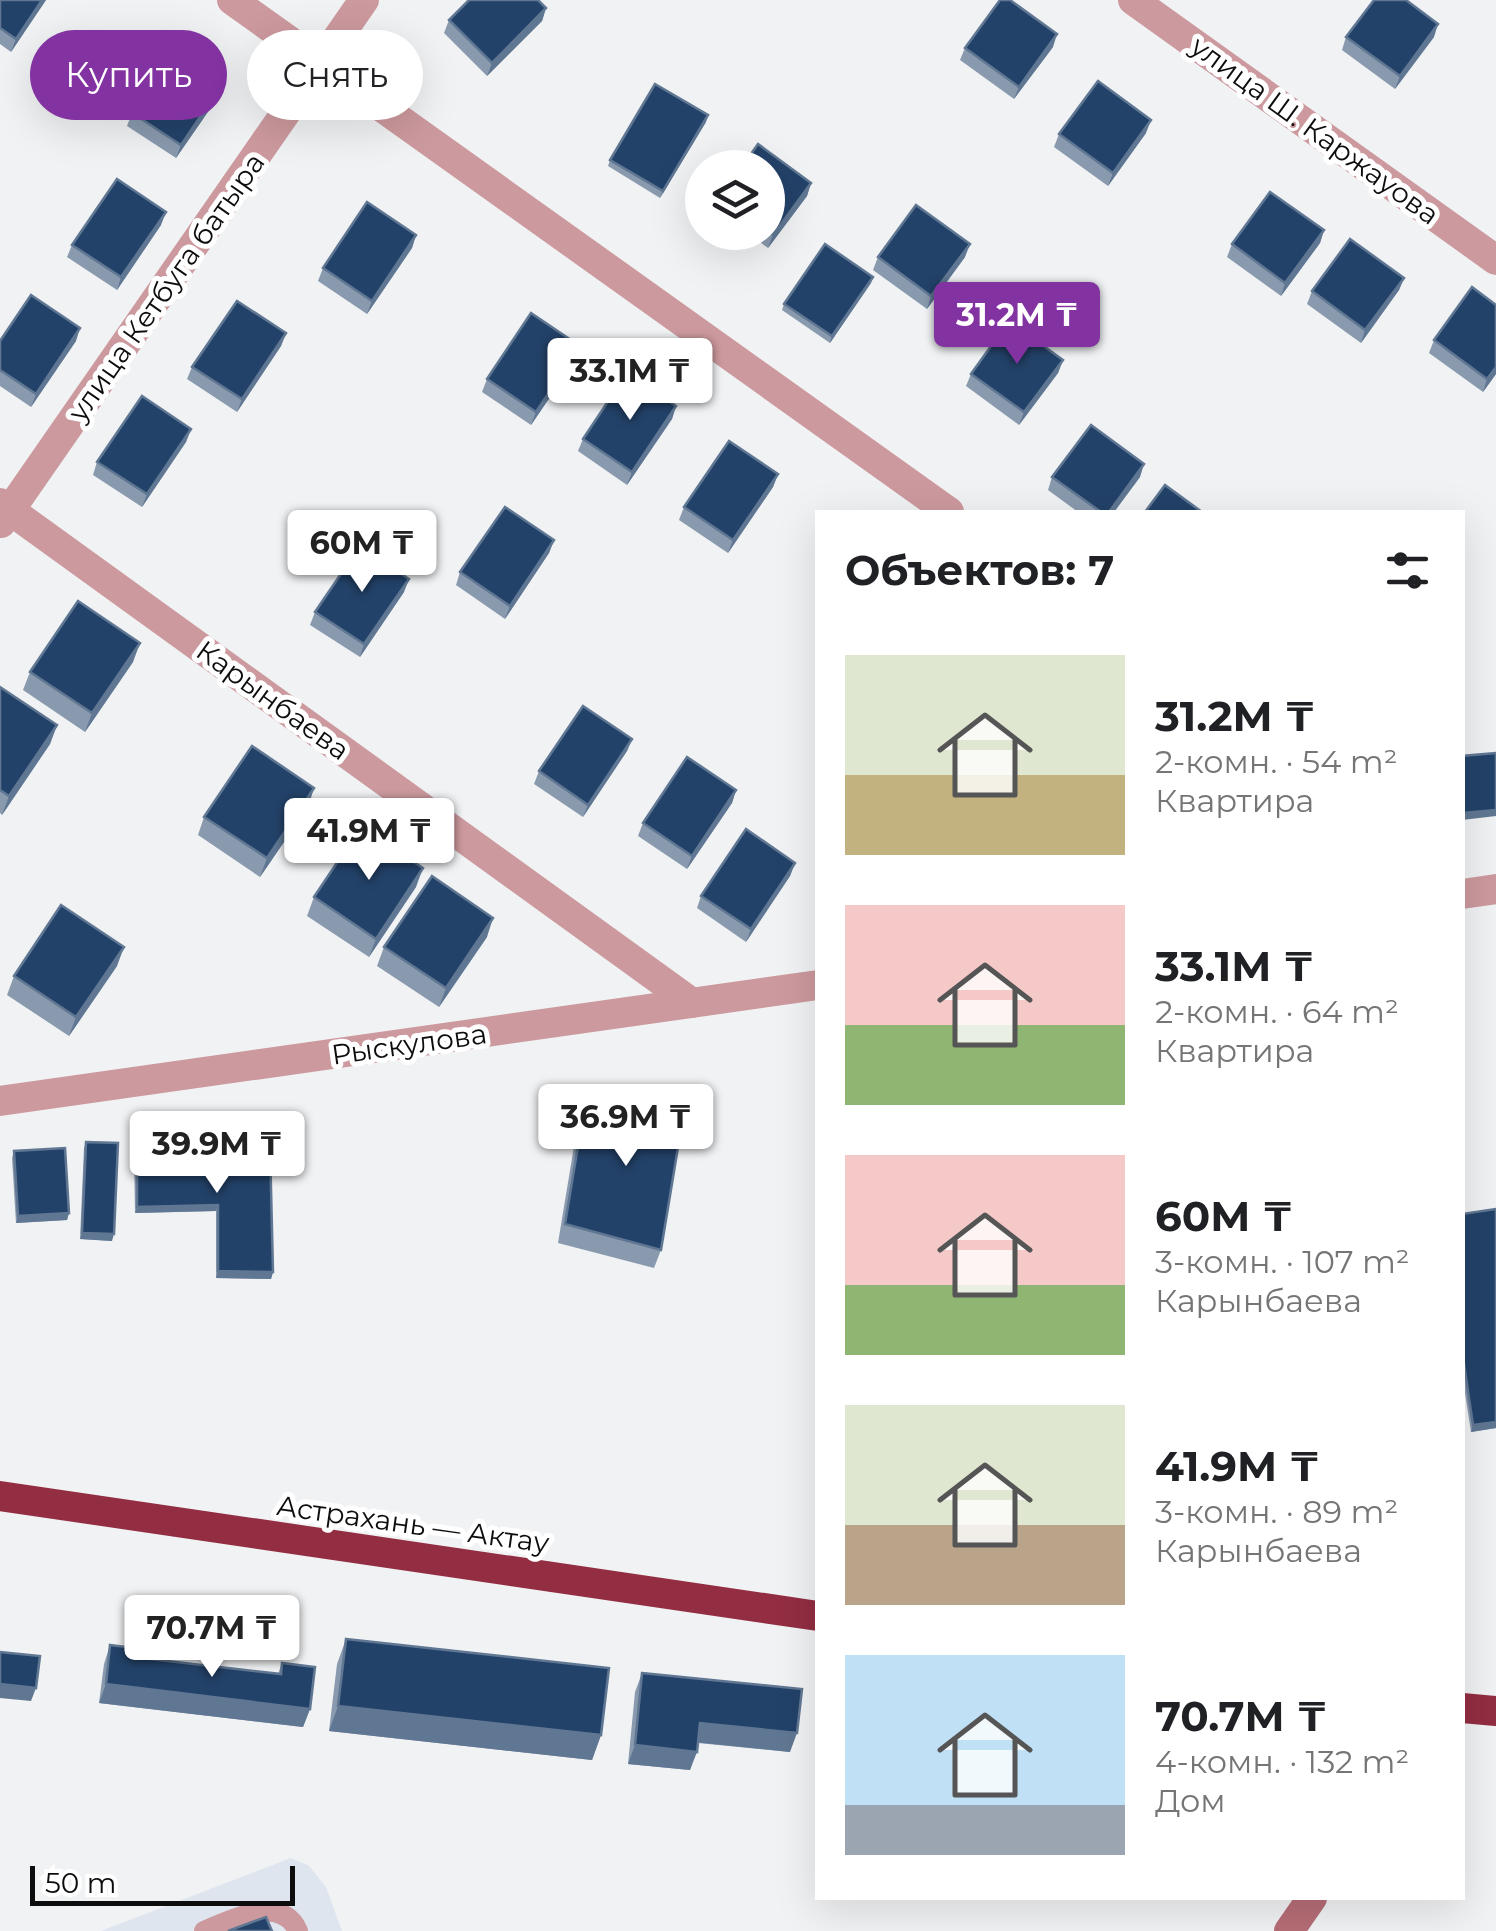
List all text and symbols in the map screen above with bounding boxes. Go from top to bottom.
street label: улица Ш. Каржауова [1183,28,1446,231]
chip: Купить [30,30,227,120]
chip: Снять [247,30,423,120]
street label: улица Кетбуга батыра [60,146,272,428]
map controls [685,150,785,250]
button: layers [685,150,785,250]
pin: 31.2M ₸ [925,282,1109,367]
text: 31.2M ₸ [956,295,1078,334]
pin: 33.1M ₸ [538,338,722,423]
text: 33.1M ₸ [569,351,691,390]
pin: 60M ₸ [292,510,432,595]
text: 60M ₸ [309,523,415,562]
icon: filters [1380,543,1435,598]
text: Объектов: 7 [845,544,1114,596]
street label: Карынбаева [190,633,356,767]
text: 31.2M ₸ [1155,690,1315,742]
icon: home [925,695,1045,815]
text: 2-комн. · 54 m² [1155,742,1397,781]
text: Квартира [1155,781,1314,820]
pin: 41.9M ₸ [277,798,461,883]
text: 41.9M ₸ [306,811,432,850]
text: 33.1M ₸ [1155,940,1314,992]
icon: home [925,945,1045,1065]
text: 2-комн. · 64 m² [1155,992,1399,1031]
street label: Рыскулова [329,1016,489,1072]
text: Квартира [1155,1031,1314,1070]
pin: 36.9M ₸ [534,1084,718,1169]
text: 36.9M ₸ [560,1097,692,1136]
pin: 39.9M ₸ [125,1111,309,1196]
text: 39.9M ₸ [152,1124,282,1163]
text: 60M ₸ [1155,1190,1293,1242]
icon: home [925,1195,1045,1315]
text: 3-комн. · 107 m² [1155,1242,1410,1281]
text: Карынбаева [1155,1281,1362,1320]
text: 41.9M ₸ [1155,1440,1320,1492]
icon: home [925,1445,1045,1565]
street label: Астрахань — Актау [274,1488,552,1560]
text: 3-комн. · 89 m² [1155,1492,1398,1531]
text: Карынбаева [1155,1531,1362,1570]
pin: 70.7M ₸ [120,1595,304,1680]
text: 70.7M ₸ [146,1608,278,1647]
text: 70.7M ₸ [1155,1690,1327,1742]
icon: home [925,1695,1045,1815]
text: 4-комн. · 132 m² [1155,1742,1409,1781]
text: Дом [1155,1781,1226,1820]
scale bar [30,1861,295,1906]
text: 50 m [45,1866,116,1900]

